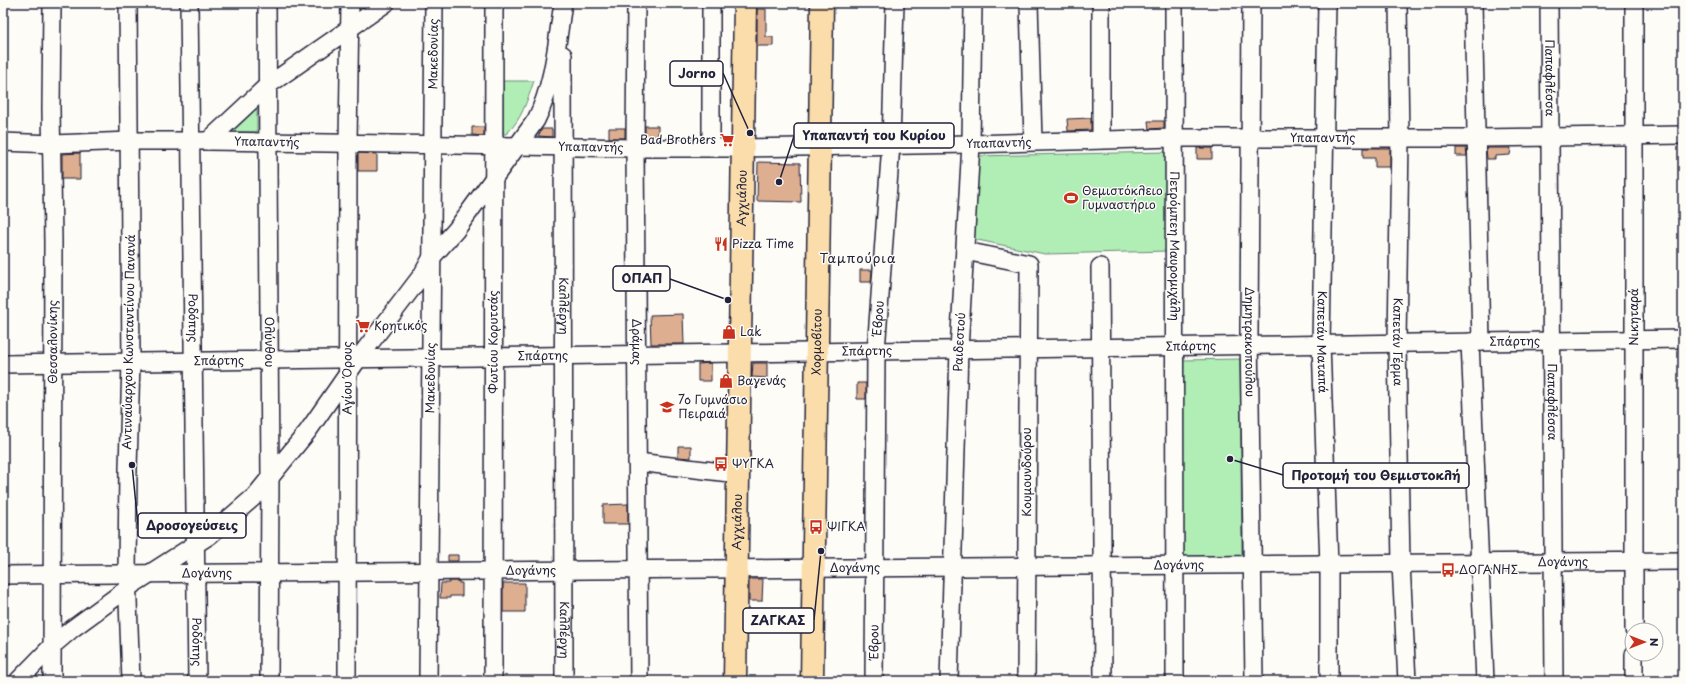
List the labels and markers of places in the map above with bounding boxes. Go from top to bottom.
callout: Jorno [670,61,723,86]
callout: Υπαπαντή του Κυρίου [794,123,954,148]
place label: Bad Brothers [640,130,717,148]
supermarket icon: Bad Brothers [719,132,735,148]
place label: Θεμιστόκλειο Γυμναστήριο [1082,181,1163,213]
sports icon: Θεμιστόκλειο Γυμναστήριο [1063,190,1079,206]
place label: Pizza Time [732,234,794,252]
restaurant icon: Pizza Time [713,236,729,252]
callout: ΟΠΑΠ [613,266,670,291]
place label: Κρητικός [374,316,427,334]
supermarket icon: Κρητικός [355,318,371,334]
place label: Lak [740,322,762,340]
shop icon: Lak [721,324,737,340]
place label: Βαγενάς [737,371,786,389]
shop icon: Βαγενάς [718,373,734,389]
place label: 7ο Γυμνάσιο Πειραιά [678,390,748,422]
school or university icon: 7ο Γυμνάσιο Πειραιά [659,399,675,415]
place label: ΨΥΓΚΑ [732,454,774,472]
bus stop icon: ΨΥΓΚΑ [713,456,729,472]
callout: Προτομή του Θεμιστοκλή [1283,463,1469,488]
callout: Δροσογεύσεις [138,513,246,538]
place label: ΨΙΓΚΑ [827,517,865,535]
bus stop icon: ΨΙΓΚΑ [808,519,824,535]
place label: ΔΟΓΑΝΗΣ [1459,560,1518,578]
bus stop icon: ΔΟΓΑΝΗΣ [1440,562,1456,578]
callout: ΖΑΓΚΑΣ [743,608,814,633]

